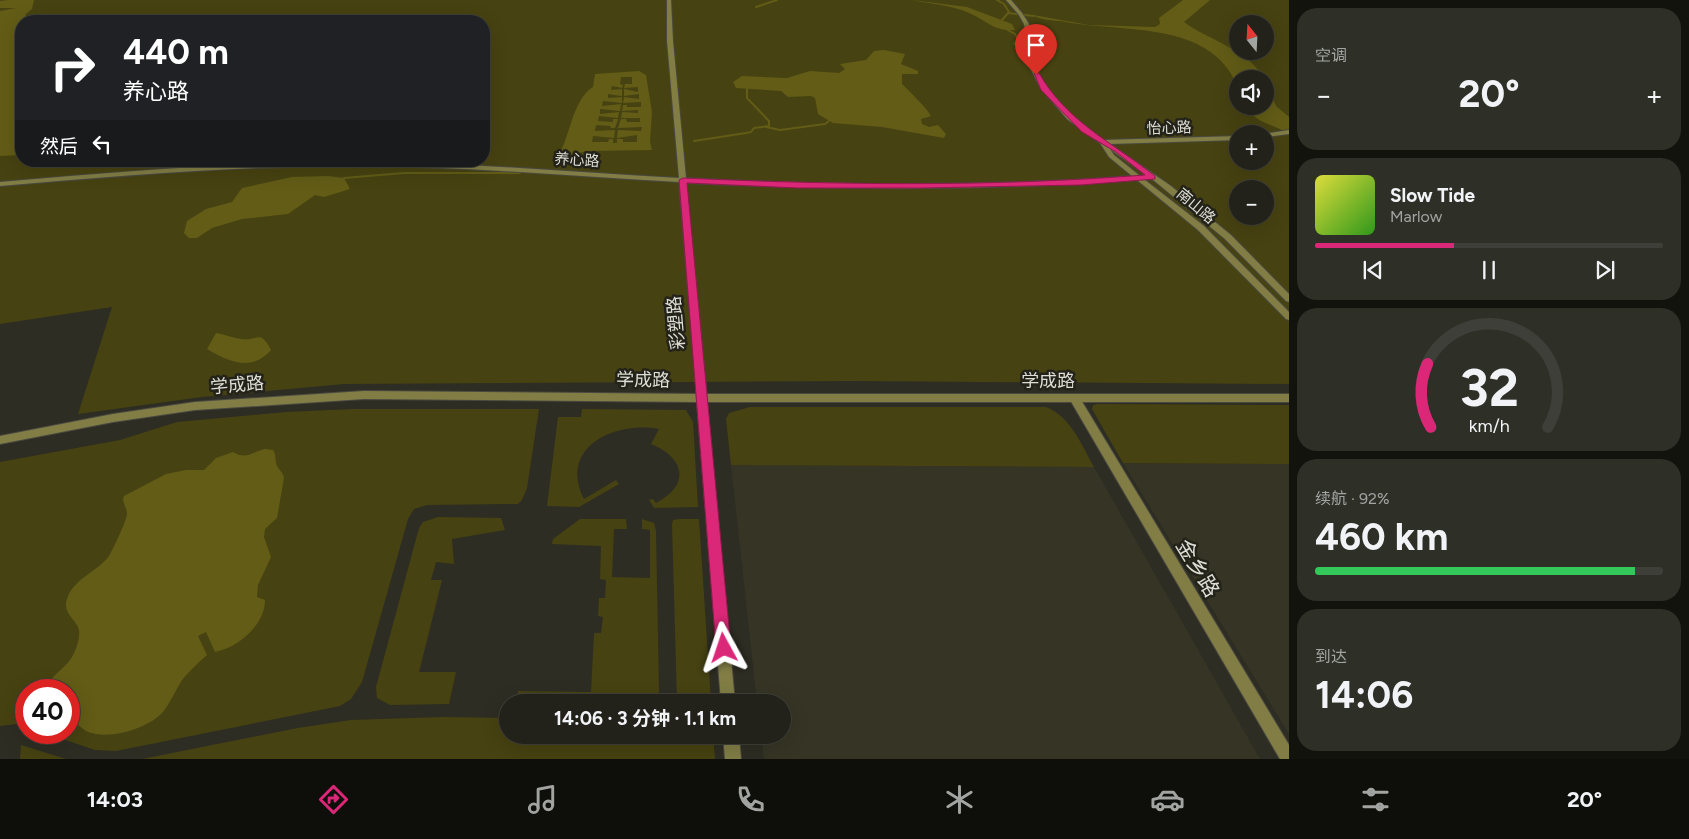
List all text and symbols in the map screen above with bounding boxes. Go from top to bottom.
north arrow [1229,15,1274,60]
map controls [1229,15,1274,225]
pin [1015,24,1057,75]
text: 440 m [123,31,229,73]
icon: arrive [1022,31,1050,59]
icon: right [40,35,105,100]
text: 空调 [1315,46,1347,65]
button: sound [1229,70,1274,115]
text: 20° [1459,71,1520,117]
text: 养心路 [123,78,189,105]
text: − [1315,78,1332,112]
text: + [1646,78,1663,112]
street label: 怡心路 [1146,118,1192,138]
button: + [1229,125,1274,170]
icon: left [88,130,116,158]
text: 然后 [40,135,78,158]
street label: 养心路 [554,150,600,170]
button: − [1229,180,1274,225]
text: Slow Tide [1390,184,1475,207]
street label: 南山路 [1173,185,1219,227]
text: Marlow [1390,207,1442,226]
icon: previous [1359,256,1387,284]
icon: pause [1475,256,1503,284]
icon: next [1591,256,1619,284]
street label: 彩塑路 [663,295,689,351]
text: 32 [1459,357,1519,419]
street label: 学成路 [616,369,670,391]
street label: 学成路 [1021,370,1075,392]
street label: 学成路 [209,372,265,398]
text: km/h [1469,415,1509,436]
text: 续航 · 92% [1315,489,1390,508]
text: 460 km [1315,514,1448,560]
street label: 金乡路 [1171,535,1225,601]
position arrow [697,621,749,673]
text: 到达 [1315,647,1347,666]
text: 14:06 [1315,672,1413,718]
speed limit sign: 40 [15,679,80,744]
text: 14:06 · 3 分钟 · 1.1 km [554,707,736,730]
icon: directions [316,782,351,817]
icon: music [525,782,560,817]
icon: phone [733,782,768,817]
icon: climate [942,782,977,817]
icon: car [1150,782,1185,817]
icon: filters [1358,782,1393,817]
text: 14:03 [87,786,143,813]
text: 20° [1567,786,1602,813]

